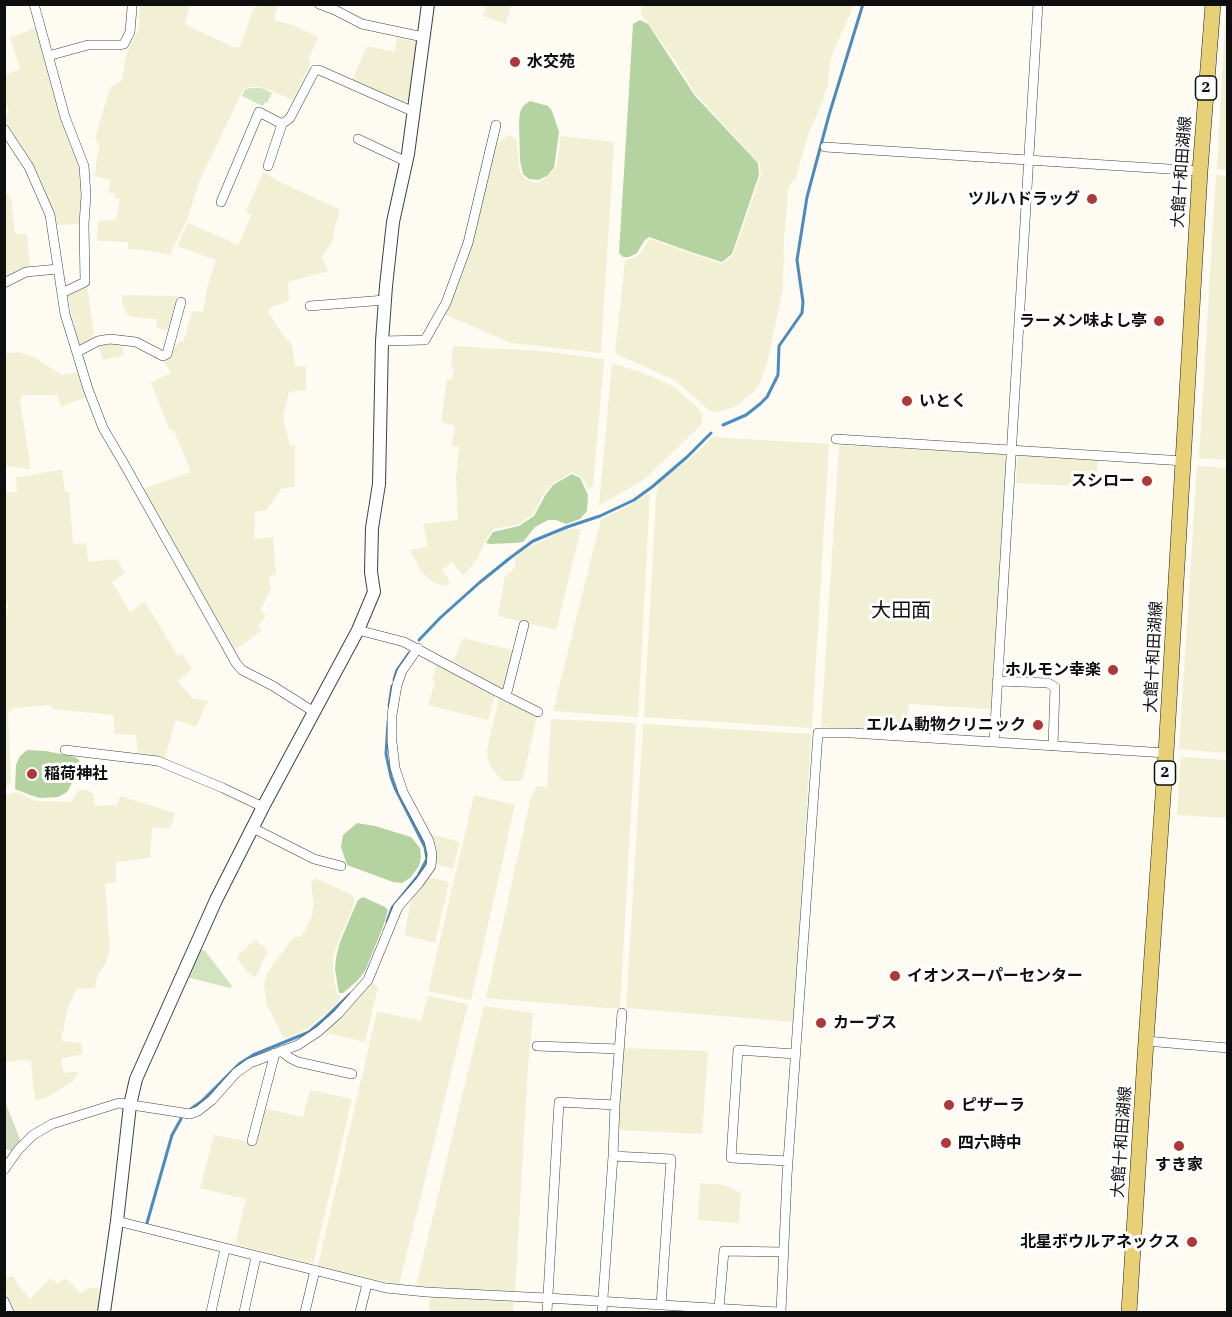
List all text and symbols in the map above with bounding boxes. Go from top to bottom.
place label: 水交苑 [527,52,575,72]
marker: 水交苑 [508,55,522,69]
road number: 2 [1196,76,1216,100]
street label: 大館十和田湖線 [1169,115,1195,229]
place label: ツルハドラッグ [968,189,1080,209]
marker: ツルハドラッグ [1085,192,1099,206]
place label: ラーメン味よし亭 [1019,311,1147,331]
marker: ラーメン味よし亭 [1152,314,1166,328]
place label: いとく [919,391,967,411]
marker: いとく [900,394,914,408]
place label: スシロー [1071,471,1135,491]
marker: スシロー [1140,474,1154,488]
district label: 大田面 [871,599,931,623]
street label: 大館十和田湖線 [1141,601,1167,713]
place label: ホルモン幸楽 [1005,660,1101,680]
marker: ホルモン幸楽 [1106,663,1120,677]
place label: エルム動物クリニック [866,715,1026,735]
marker: エルム動物クリニック [1031,718,1045,732]
road number: 2 [1154,761,1176,785]
place label: 稲荷神社 [44,764,108,784]
marker: 稲荷神社 [25,767,39,781]
place label: イオンスーパーセンター [907,966,1083,986]
marker: イオンスーパーセンター [888,969,902,983]
place label: カーブス [833,1013,897,1033]
marker: カーブス [814,1016,828,1030]
street label: 大館十和田湖線 [1109,1085,1135,1199]
place label: ピザーラ [961,1095,1025,1115]
marker: ピザーラ [942,1098,956,1112]
place label: 四六時中 [958,1133,1022,1153]
marker: 四六時中 [939,1136,953,1150]
marker: すき家 [1172,1139,1186,1153]
place label: すき家 [1155,1155,1203,1175]
place label: 北星ボウルアネックス [1020,1232,1180,1252]
marker: 北星ボウルアネックス [1185,1235,1199,1249]

